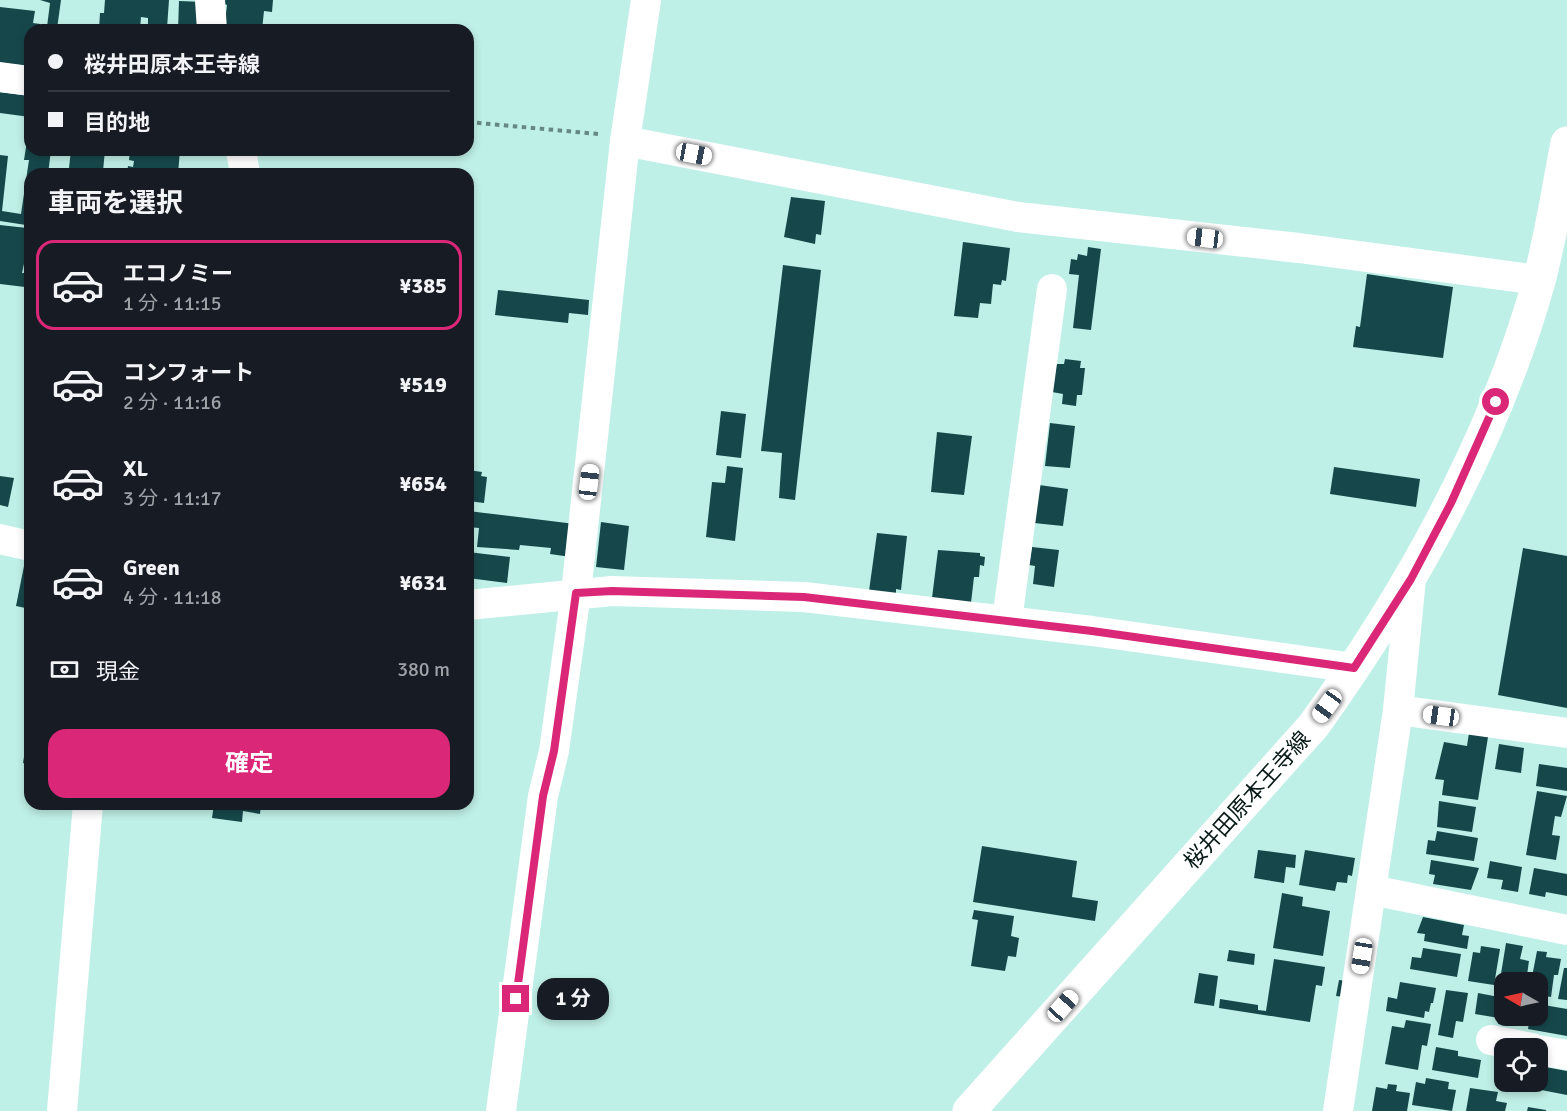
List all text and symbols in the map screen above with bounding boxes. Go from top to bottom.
text: 桜井田原本王寺線 [84,51,260,78]
text: 目的地 [84,109,150,136]
car [675,142,713,166]
text: 車両を選択 [48,187,183,220]
car [1186,227,1224,249]
icon: car [51,258,105,312]
text: エコノミー [123,260,233,287]
text: ¥385 [399,272,447,299]
text: 1 分 · 11:15 [123,291,222,316]
icon: car [51,357,105,411]
text: コンフォート [123,359,254,386]
text: ¥519 [399,371,447,398]
route start [1482,388,1509,415]
text: 2 分 · 11:16 [123,390,222,415]
text: XL [123,455,148,482]
icon: car [51,456,105,510]
car [578,463,600,501]
text: ¥654 [399,470,447,497]
text: 3 分 · 11:17 [123,486,222,511]
text: Green [123,554,180,581]
icon: car [51,555,105,609]
text: ¥631 [399,569,447,596]
text: 4 分 · 11:18 [123,585,222,610]
icon: cash [48,653,81,686]
text: 380 m [397,657,450,682]
text: 現金 [96,658,140,685]
car [1309,686,1345,726]
car [1422,705,1460,727]
street label: 桜井田原本王寺線 [1178,726,1316,874]
button: 確定 [48,729,450,798]
car [1350,937,1374,975]
north arrow [1494,972,1548,1026]
map controls [1494,972,1548,1092]
callout: 1 分 [537,978,609,1020]
route end [502,985,529,1012]
text: 1 分 [555,986,591,1011]
car [1044,987,1082,1025]
button: locate [1494,1038,1548,1092]

